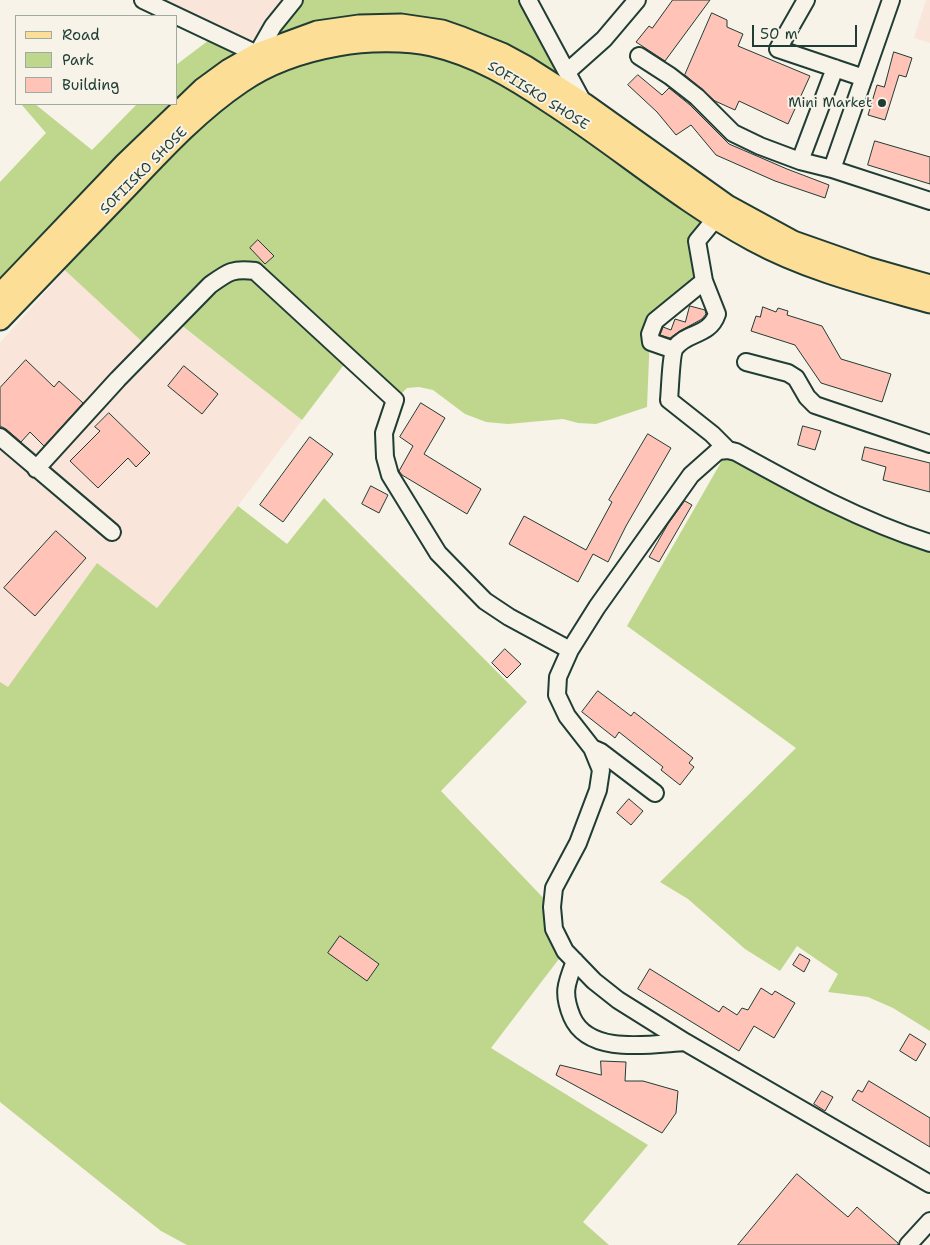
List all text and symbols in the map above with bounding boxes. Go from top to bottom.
legend [15,15,178,105]
scale bar [755,15,860,47]
text: 50 m [760,24,798,44]
text: Road [62,25,100,45]
text: Park [62,50,94,70]
street label: SOFIISKO SHOSE [484,58,592,134]
text: Building [62,75,119,95]
place label: Mini Market [788,95,872,111]
marker: Mini Market [876,97,888,109]
street label: SOFIISKO SHOSE [97,124,191,218]

